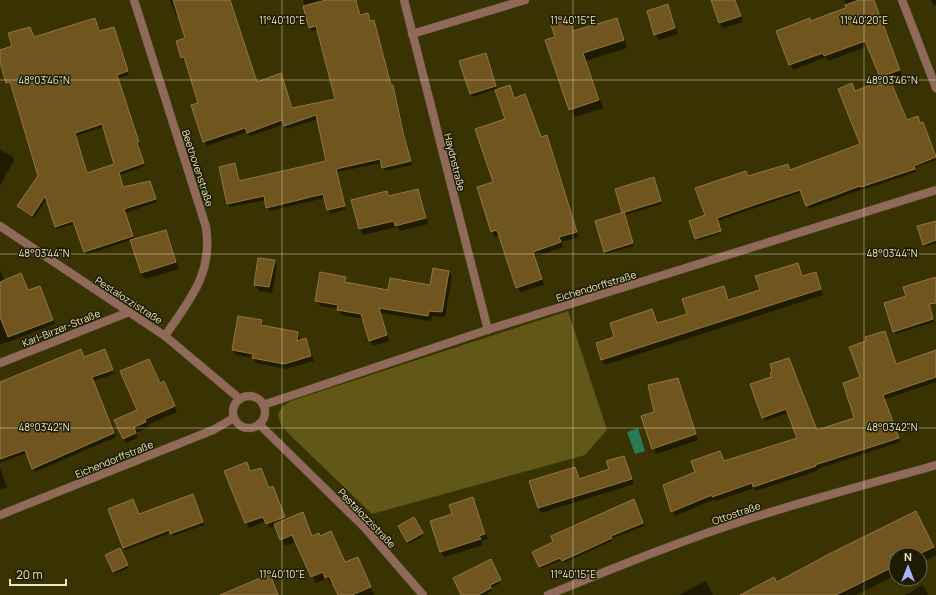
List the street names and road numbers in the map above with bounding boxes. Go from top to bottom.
street label: Beethovenstraße [179,128,217,208]
street label: Haydnstraße [441,132,469,193]
street label: Eichendorffstraße [554,267,638,305]
street label: Pestalozzistraße [93,273,166,327]
street label: Karl-Birzer-Straße [20,306,102,350]
street label: Eichendorffstraße [73,437,155,481]
street label: Pestalozzistraße [335,485,399,551]
street label: Ottostraße [710,498,762,528]

